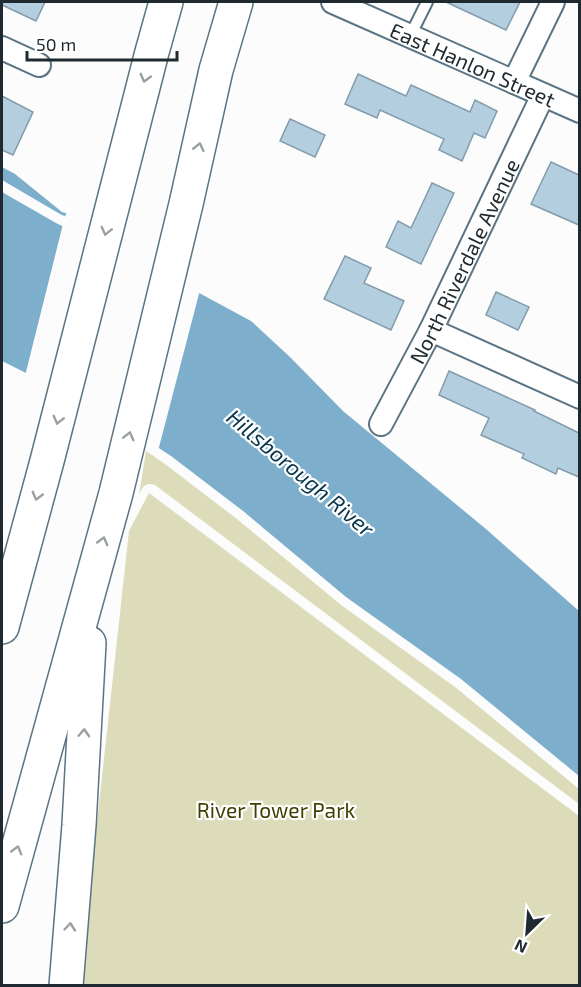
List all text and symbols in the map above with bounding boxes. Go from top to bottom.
street label: East Hanlon Street [387,16,559,111]
scale bar [27,24,177,62]
text: 50 m [36,33,76,55]
one-way arrow [140,72,152,83]
one-way arrow [191,142,204,152]
street label: North Riverdale Avenue [403,154,524,367]
one-way arrow [100,226,113,236]
water label: Hillsborough River [222,403,381,542]
one-way arrow [52,415,65,425]
one-way arrow [122,431,135,441]
one-way arrow [32,491,45,501]
one-way arrow [96,536,108,546]
one-way arrow [77,728,90,737]
park label: River Tower Park [197,797,356,822]
one-way arrow [10,845,22,856]
north arrow [497,903,557,963]
one-way arrow [64,923,77,932]
text: N [511,936,530,958]

